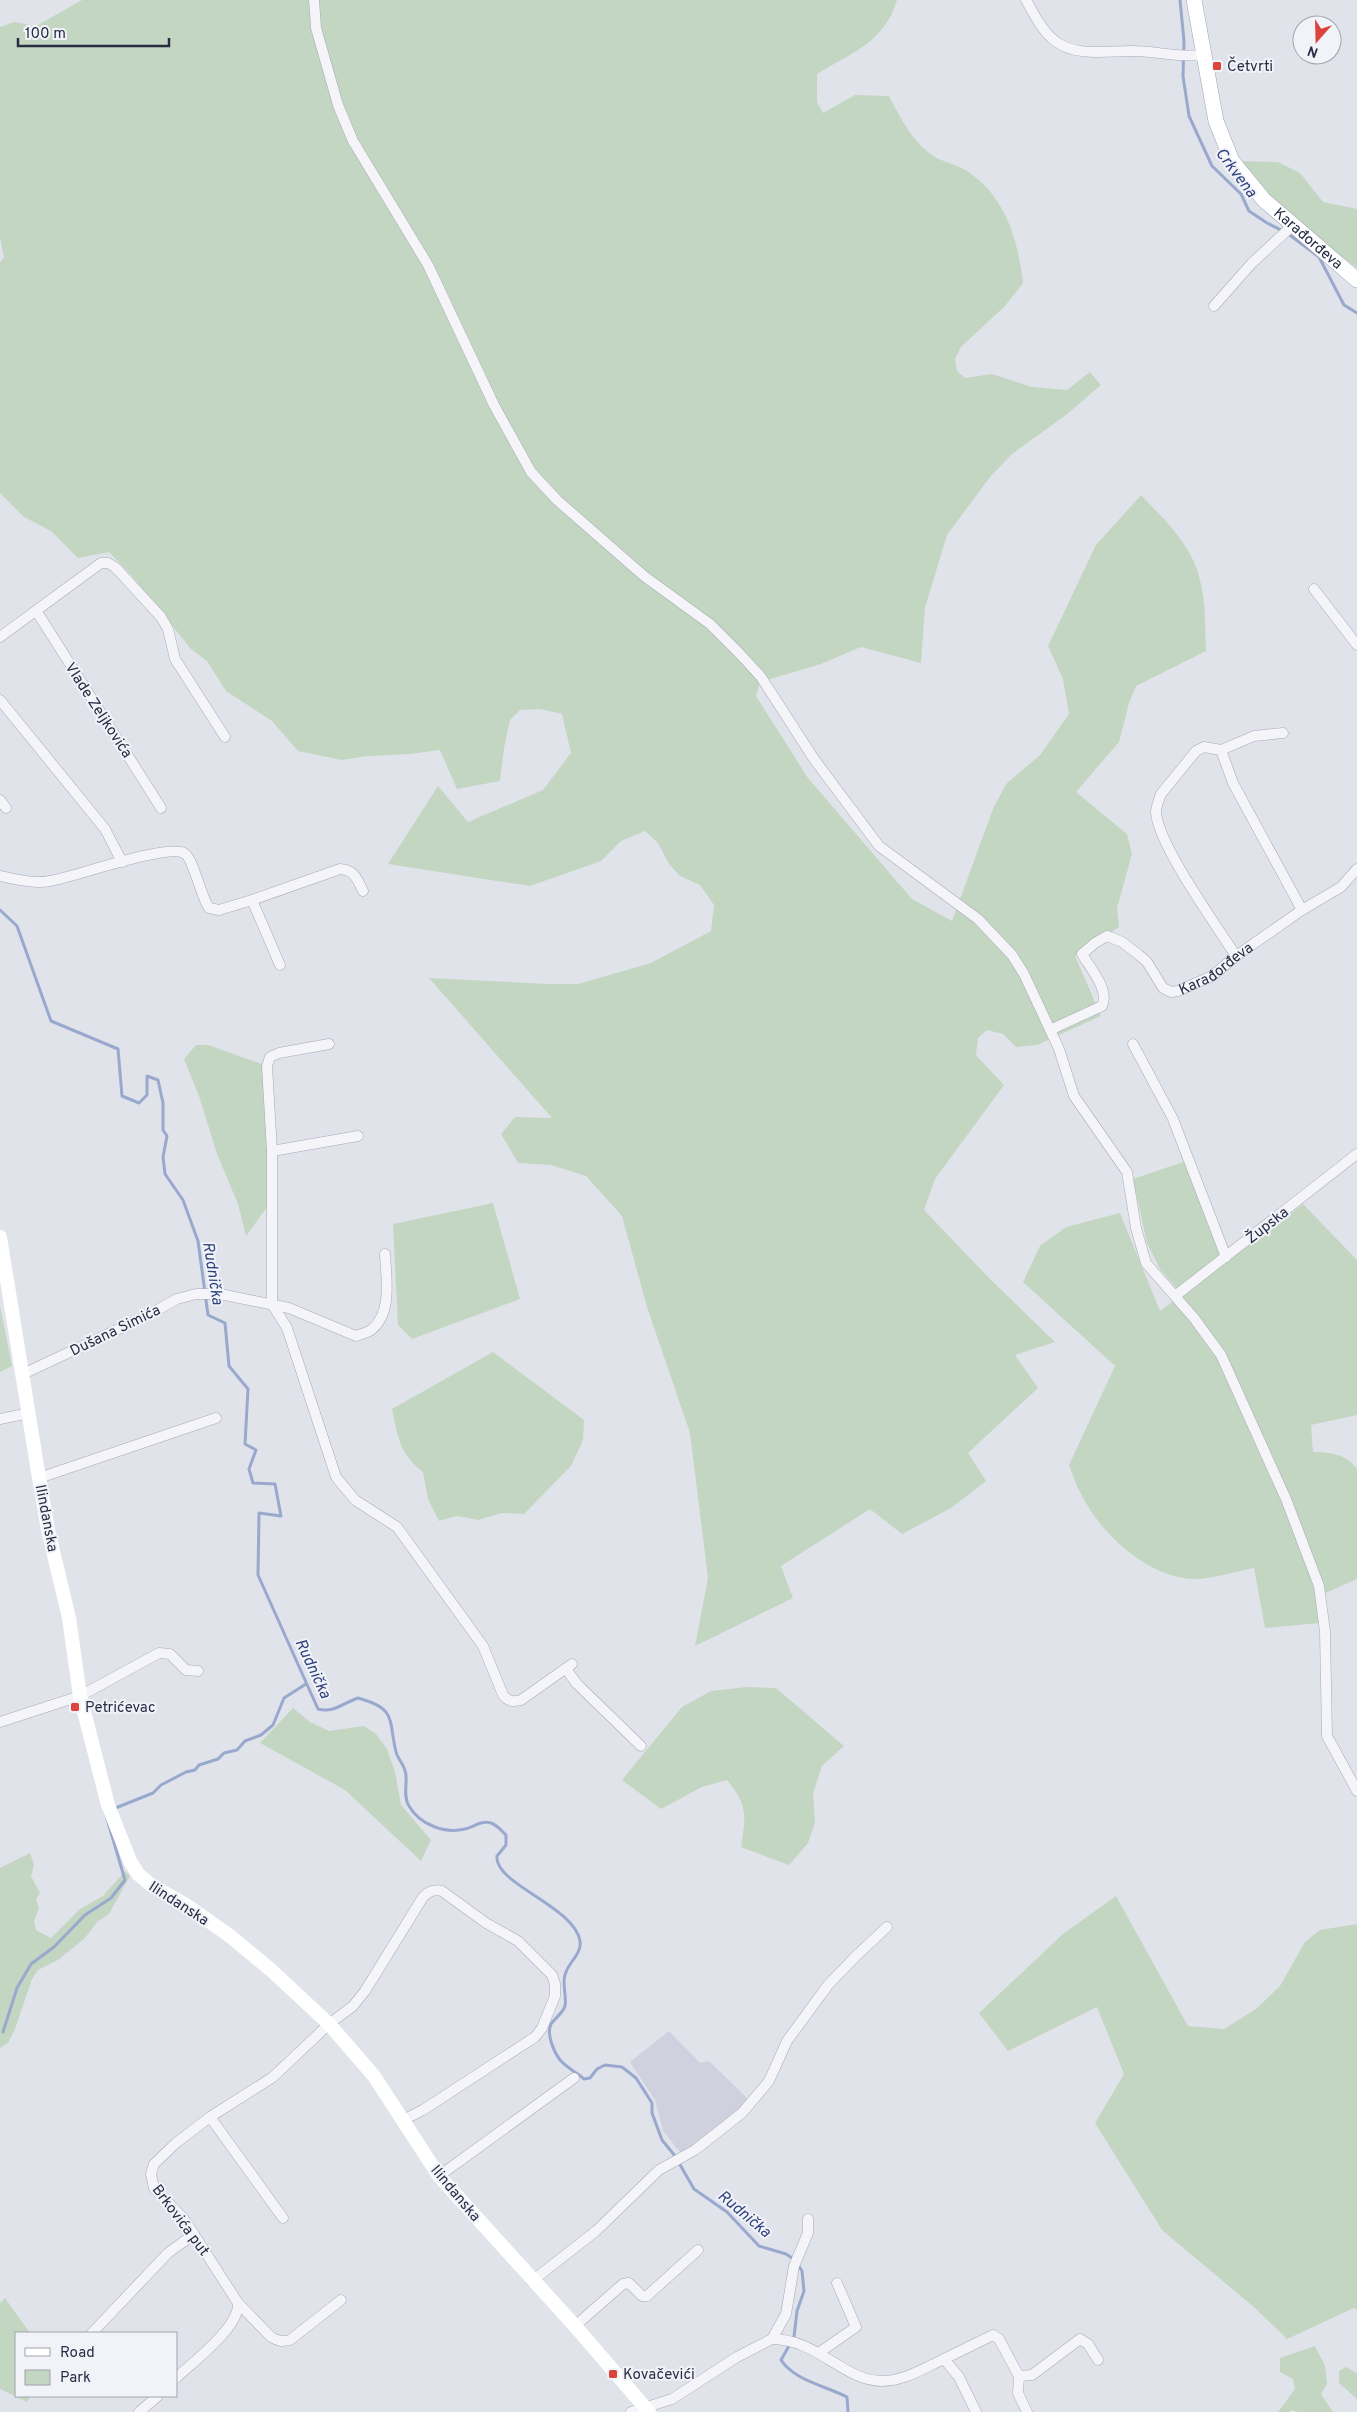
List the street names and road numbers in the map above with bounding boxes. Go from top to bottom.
street label: Karađorđeva [1269,204,1346,274]
street label: Vlade Zeljkovića [60,659,136,762]
street label: Karađorđeva [1176,939,1257,1000]
street label: Župska [1242,1203,1293,1249]
street label: Dušana Simića [67,1301,164,1361]
street label: Ilindanska [30,1483,61,1554]
street label: Ilindanska [144,1878,212,1931]
street label: Ilindanska [426,2162,484,2226]
street label: Brkovića put [147,2182,213,2260]

